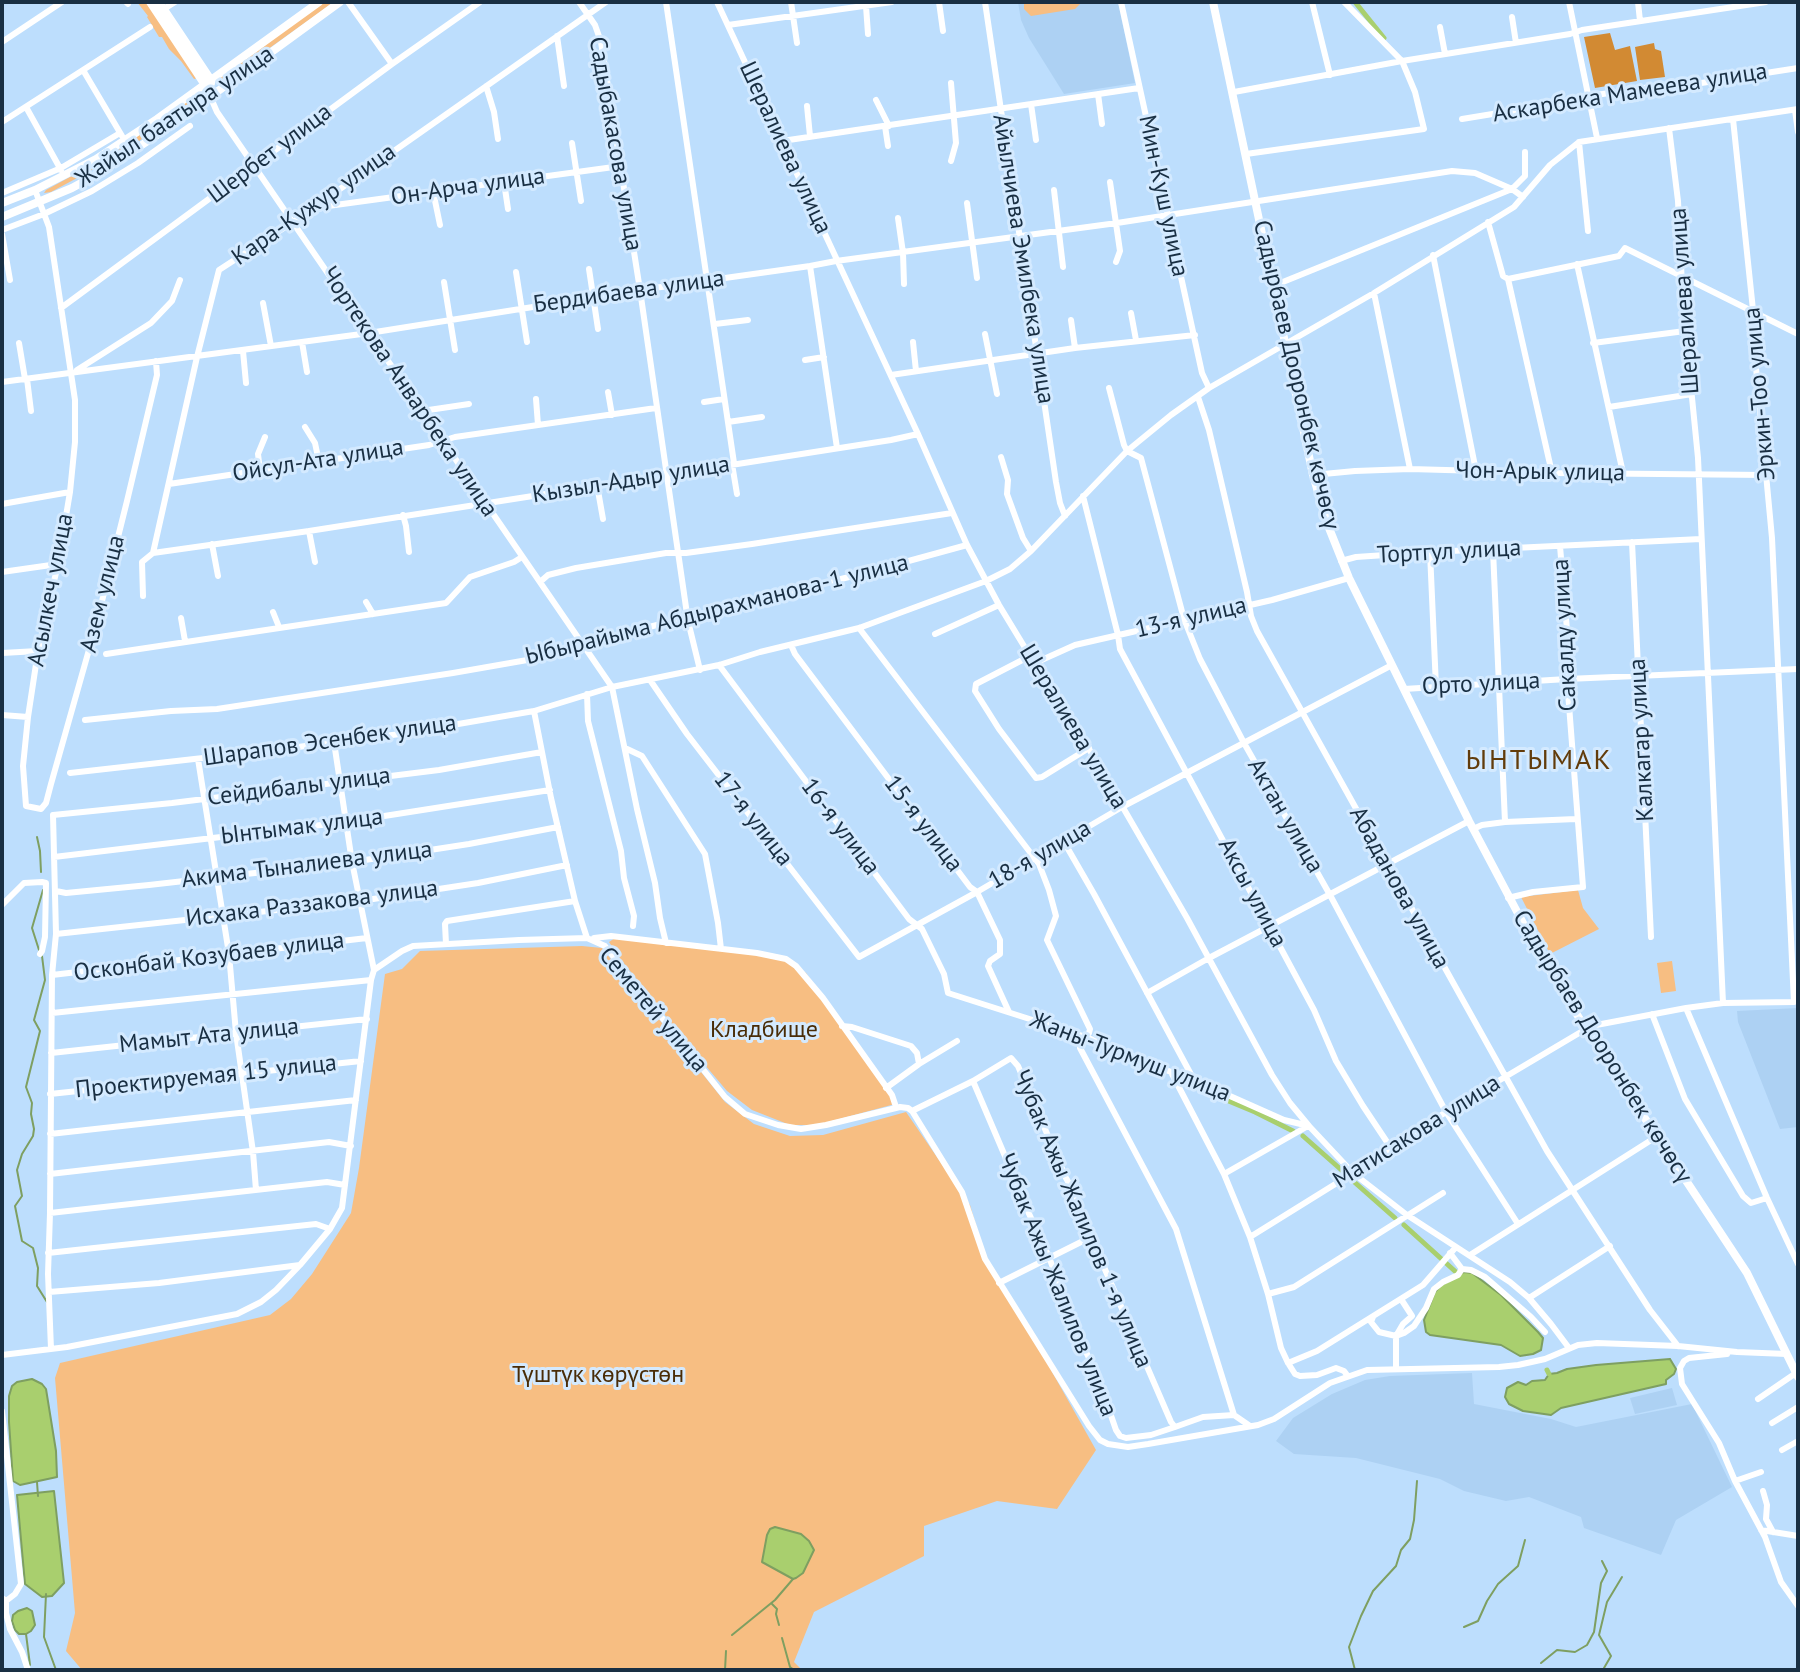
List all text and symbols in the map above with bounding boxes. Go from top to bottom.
street label: Садыбакасова улица [582,35,648,253]
street label: Жайыл баатыра улица [70,40,280,194]
street label: Шералиева улица [732,57,838,239]
street label: Аскарбека Мамеева улица [1491,57,1769,129]
street label: Шербет улица [202,98,338,210]
street label: Айылчиева Эмилбека улица [986,112,1060,406]
street label: Мин-Куш улица [1132,112,1194,280]
street label: Кара-Кужур улица [227,138,401,272]
street label: Он-Арча улица [389,162,547,212]
street label: Шералиева улица [1664,207,1706,395]
street label: Садырбаев Дооронбек көчөсү [1246,218,1346,532]
street label: Чортекова Анварбека улица [314,261,504,523]
street label: Бердибаева улица [532,264,726,320]
street label: Эркин-Тоо улица [1738,306,1782,482]
street label: Ойсул-Ата улица [230,433,406,489]
street label: Кызыл-Адыр улица [530,450,732,510]
street label: Чон-Арык улица [1455,456,1625,488]
street label: Асылкеч улица [22,511,80,669]
street label: Азем улица [75,532,131,656]
street label: Тортгул улица [1376,534,1522,570]
street label: Ыбырайыма Абдырахманова-1 улица [522,548,912,672]
street label: Сакалду улица [1547,558,1583,712]
street label: 13-я улица [1132,591,1250,645]
street label: Шералиева улица [1013,639,1133,815]
street label: Калкагар улица [1623,658,1661,822]
street label: Орто улица [1421,667,1541,701]
street label: Шарапов Эсенбек улица [202,709,458,773]
district label: ЫНТЫМАК [1465,744,1613,778]
street label: Актан улица [1241,754,1329,878]
street label: Сейдибалы улица [206,761,392,813]
street label: 17-я улица [707,766,799,872]
street label: 15-я улица [877,770,969,878]
street label: 16-я улица [794,773,886,881]
street label: Абаданова улица [1343,802,1455,974]
street label: Ынтымак улица [219,803,385,851]
street label: 18-я улица [984,814,1096,896]
street label: Аксы улица [1211,834,1293,952]
street label: Акима Тыналиева улица [180,835,434,895]
street label: Исхака Раззакова улица [184,874,440,934]
street label: Садырбаев Дооронбек көчөсү [1506,905,1698,1189]
street label: Осконбай Козубаев улица [72,926,346,988]
street label: Семетей улица [592,941,714,1079]
street label: Жаны-Турмуш улица [1026,1005,1234,1109]
street label: Мамыт Ата улица [118,1012,300,1060]
park label: Кладбище [710,1016,818,1044]
street label: Проектируемая 15 улица [74,1049,338,1105]
street label: Чубак Ажы Жалилов 1-я улица [1006,1066,1158,1372]
street label: Матисакова улица [1328,1069,1506,1195]
street label: Чубак Ажы Жалилов улица [991,1149,1123,1421]
park label: Түштүк көрүстөн [512,1361,684,1389]

